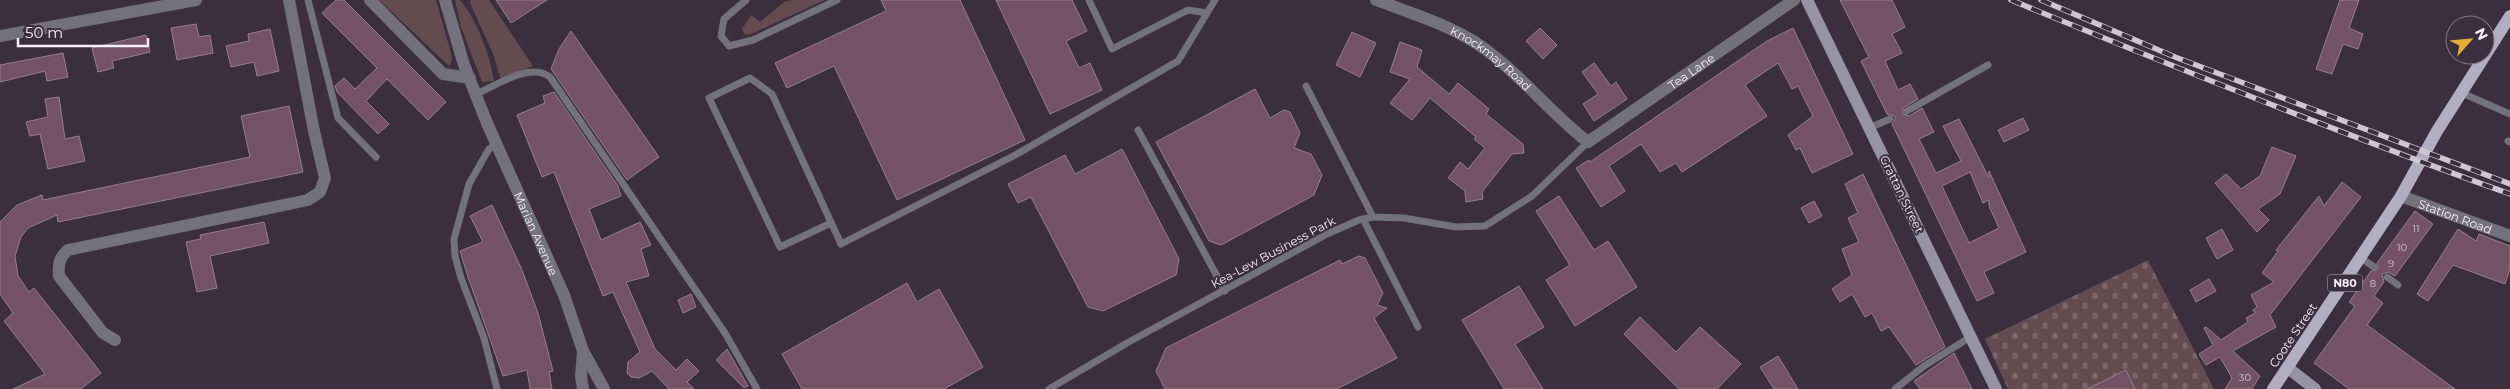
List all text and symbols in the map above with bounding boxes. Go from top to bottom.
scale bar [18,15,148,47]
north arrow [2445,15,2495,65]
street label: Knockmay Road [1448,22,1535,93]
text: 50 m [25,23,63,42]
text: N [2471,25,2492,43]
street label: Tea Lane [1665,50,1717,92]
street label: Grattan Street [1877,153,1927,235]
street label: Marian Avenue [511,189,562,278]
street label: Station Road [2417,196,2494,236]
street label: Kea-Lew Business Park [1208,212,1338,291]
house number: 11 [2412,222,2420,235]
house number: 10 [2397,241,2407,254]
house number: 9 [2388,257,2394,270]
road number: N80 [2328,274,2362,292]
house number: 8 [2370,277,2376,290]
street label: Coote Street [2266,300,2320,370]
house number: 30 [2239,371,2252,384]

